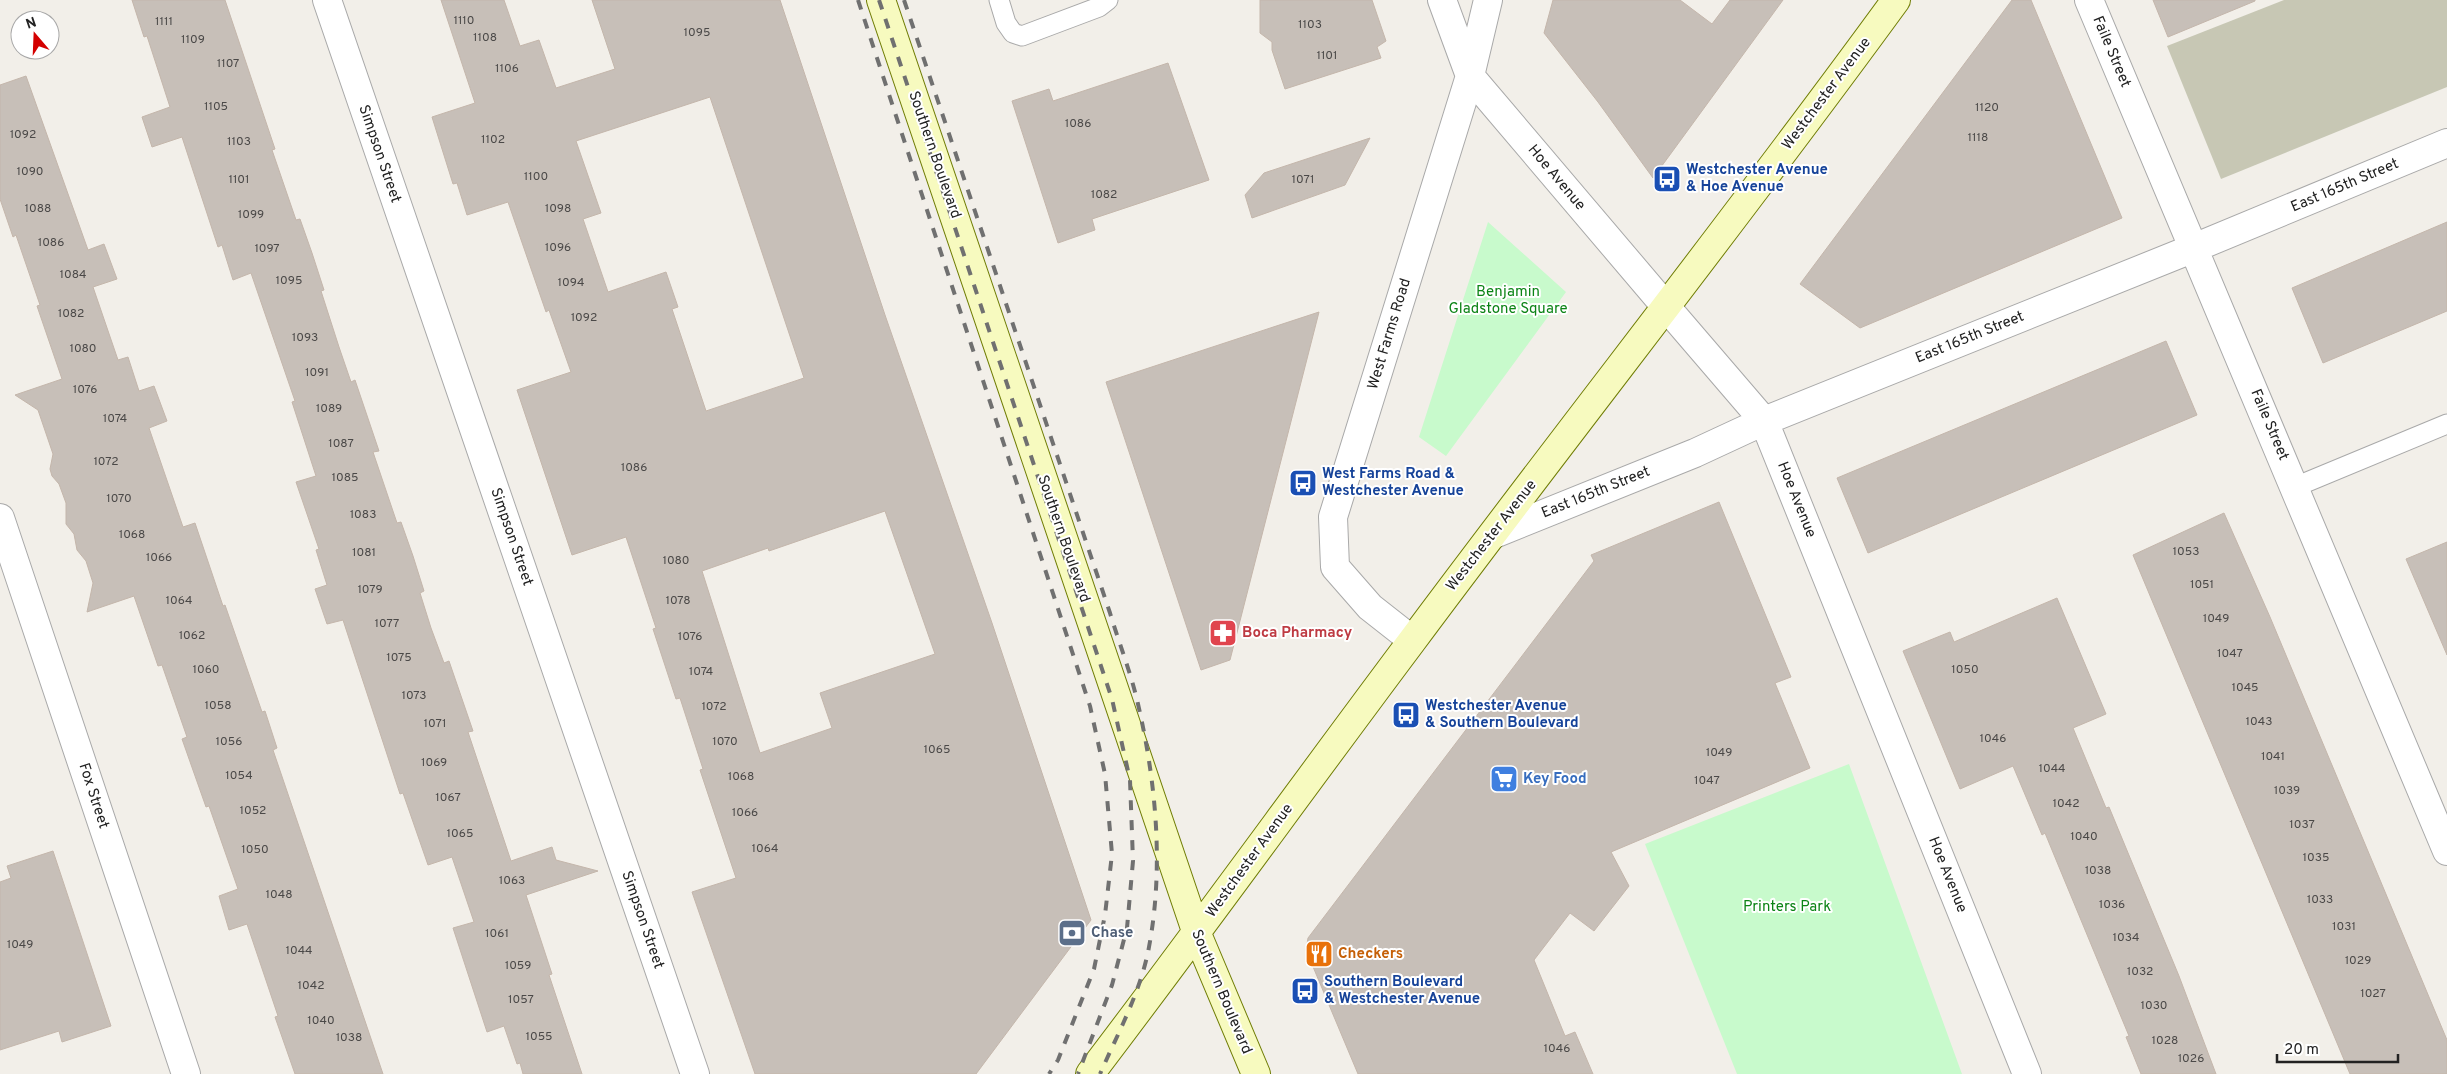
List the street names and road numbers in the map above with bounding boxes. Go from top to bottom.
street label: Faile Street [2087,13,2135,91]
street label: Westchester Avenue [1778,34,1876,154]
street label: Southern Boulevard [903,89,965,221]
street label: Simpson Street [353,102,405,206]
street label: Hoe Avenue [1523,141,1589,215]
street label: East 165th Street [2288,155,2402,217]
street label: West Farms Road [1364,276,1416,392]
street label: East 165th Street [1913,308,2027,368]
street label: Faile Street [2245,386,2293,464]
street label: Hoe Avenue [1772,459,1820,541]
street label: East 165th Street [1539,463,1653,523]
street label: Southern Boulevard [1032,473,1094,605]
street label: Westchester Avenue [1443,476,1541,596]
street label: Simpson Street [485,485,537,589]
street label: Fox Street [73,761,113,831]
street label: Westchester Avenue [1202,800,1298,922]
street label: Hoe Avenue [1923,834,1971,916]
street label: Simpson Street [616,868,668,972]
street label: Southern Boulevard [1186,927,1256,1057]

